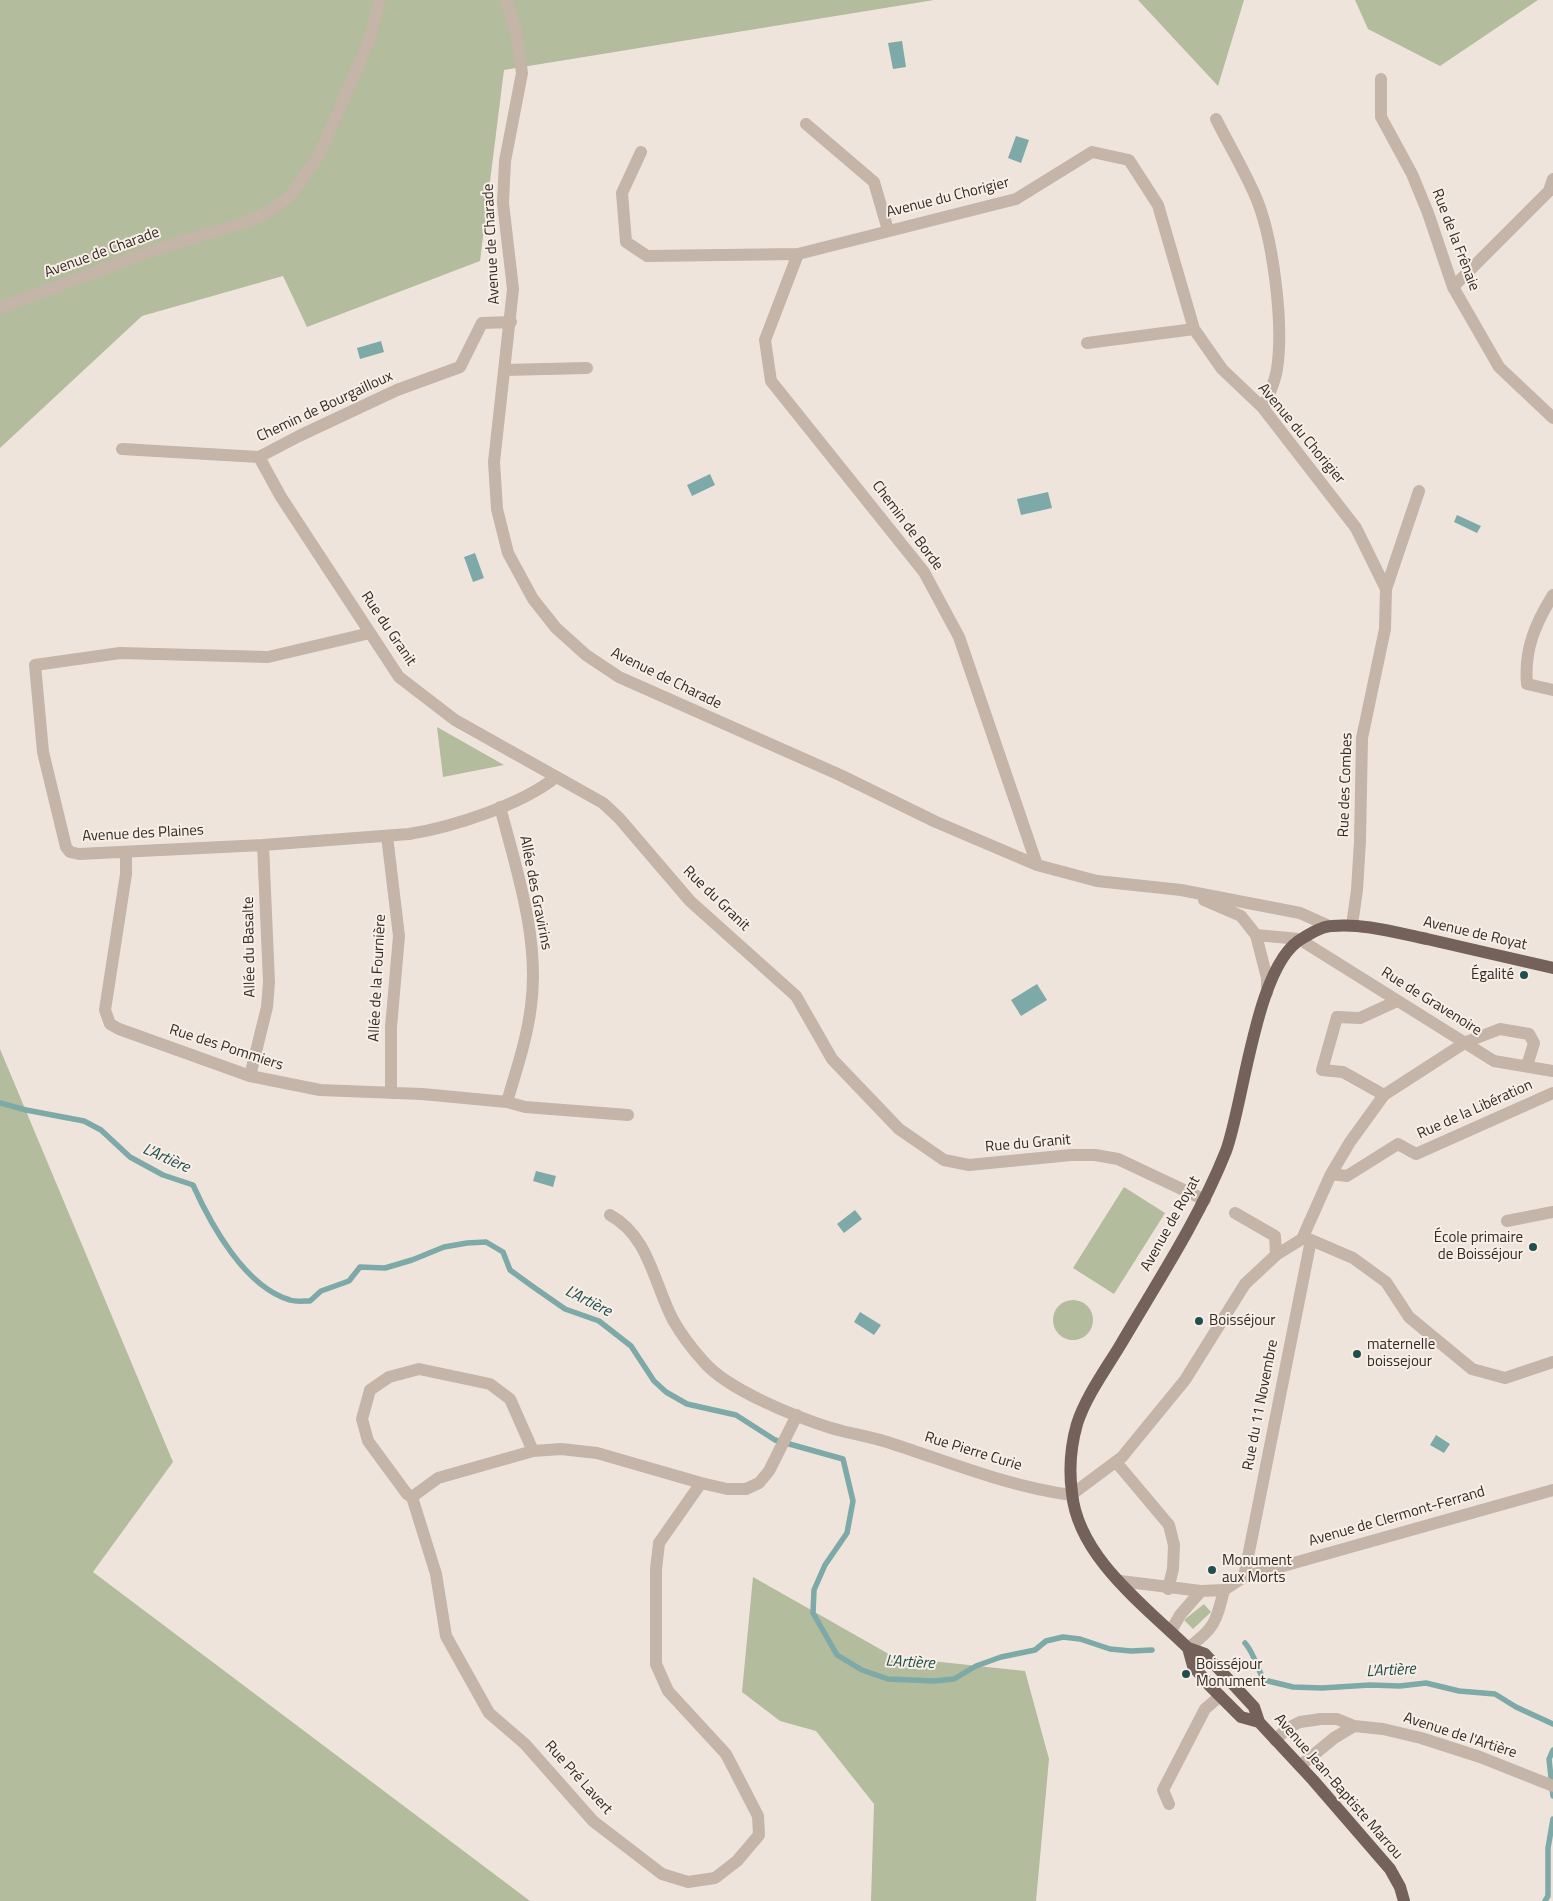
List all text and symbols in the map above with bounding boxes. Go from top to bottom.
street label: Avenue du Chorigier [885,174,1011,222]
street label: Avenue de Charade [480,183,504,305]
street label: Rue de la Frênaie [1427,186,1483,294]
street label: Avenue de Charade [42,224,162,282]
street label: Chemin de Bourgailloux [254,368,396,446]
street label: Avenue du Chorigier [1254,380,1348,488]
street label: Chemin de Borde [867,478,947,574]
street label: Rue du Granit [357,588,419,670]
street label: Avenue de Charade [608,644,724,714]
street label: Rue des Combes [1335,732,1357,838]
street label: Avenue des Plaines [82,822,204,846]
street label: Allée des Gravirins [515,834,555,952]
street label: Rue du Granit [679,863,753,935]
street label: Allée du Basalte [240,896,260,998]
street label: Avenue de Royat [1421,913,1529,955]
street label: Allée de la Fournière [366,914,390,1042]
street label: Rue de Gravenoire [1377,964,1485,1040]
place label: Égalité [1471,966,1514,984]
marker: Égalité [1518,969,1530,981]
street label: Rue des Pommiers [167,1021,285,1075]
street label: Rue de la Libération [1415,1077,1535,1143]
street label: Rue du Granit [984,1131,1072,1157]
water label: L'Artière [140,1140,192,1178]
street label: Avenue de Royat [1137,1173,1205,1275]
place label: École primaire de Boisséjour [1434,1229,1523,1264]
marker: École primaire de Boisséjour [1527,1241,1539,1253]
water label: L'Artière [562,1282,614,1322]
place label: Boisséjour [1209,1312,1275,1330]
marker: Boisséjour [1193,1315,1205,1327]
place label: maternelle boissejour [1367,1336,1435,1371]
street label: Rue du 11 Novembre [1239,1338,1283,1472]
marker: maternelle boissejour [1351,1348,1363,1360]
street label: Rue Pierre Curie [922,1429,1024,1475]
street label: Avenue de Clermont-Ferrand [1307,1483,1487,1551]
place label: Monument aux Morts [1222,1552,1292,1587]
marker: Monument aux Morts [1206,1564,1218,1576]
water label: L'Artière [885,1652,935,1674]
place label: Boisséjour Monument [1196,1656,1266,1691]
water label: L'Artière [1366,1660,1416,1682]
marker: Boisséjour Monument [1180,1668,1192,1680]
street label: Avenue de l'Artière [1401,1709,1519,1763]
street label: Avenue Jean-Baptiste Marrou [1270,1711,1406,1863]
street label: Rue Pré Lavert [540,1738,616,1818]

